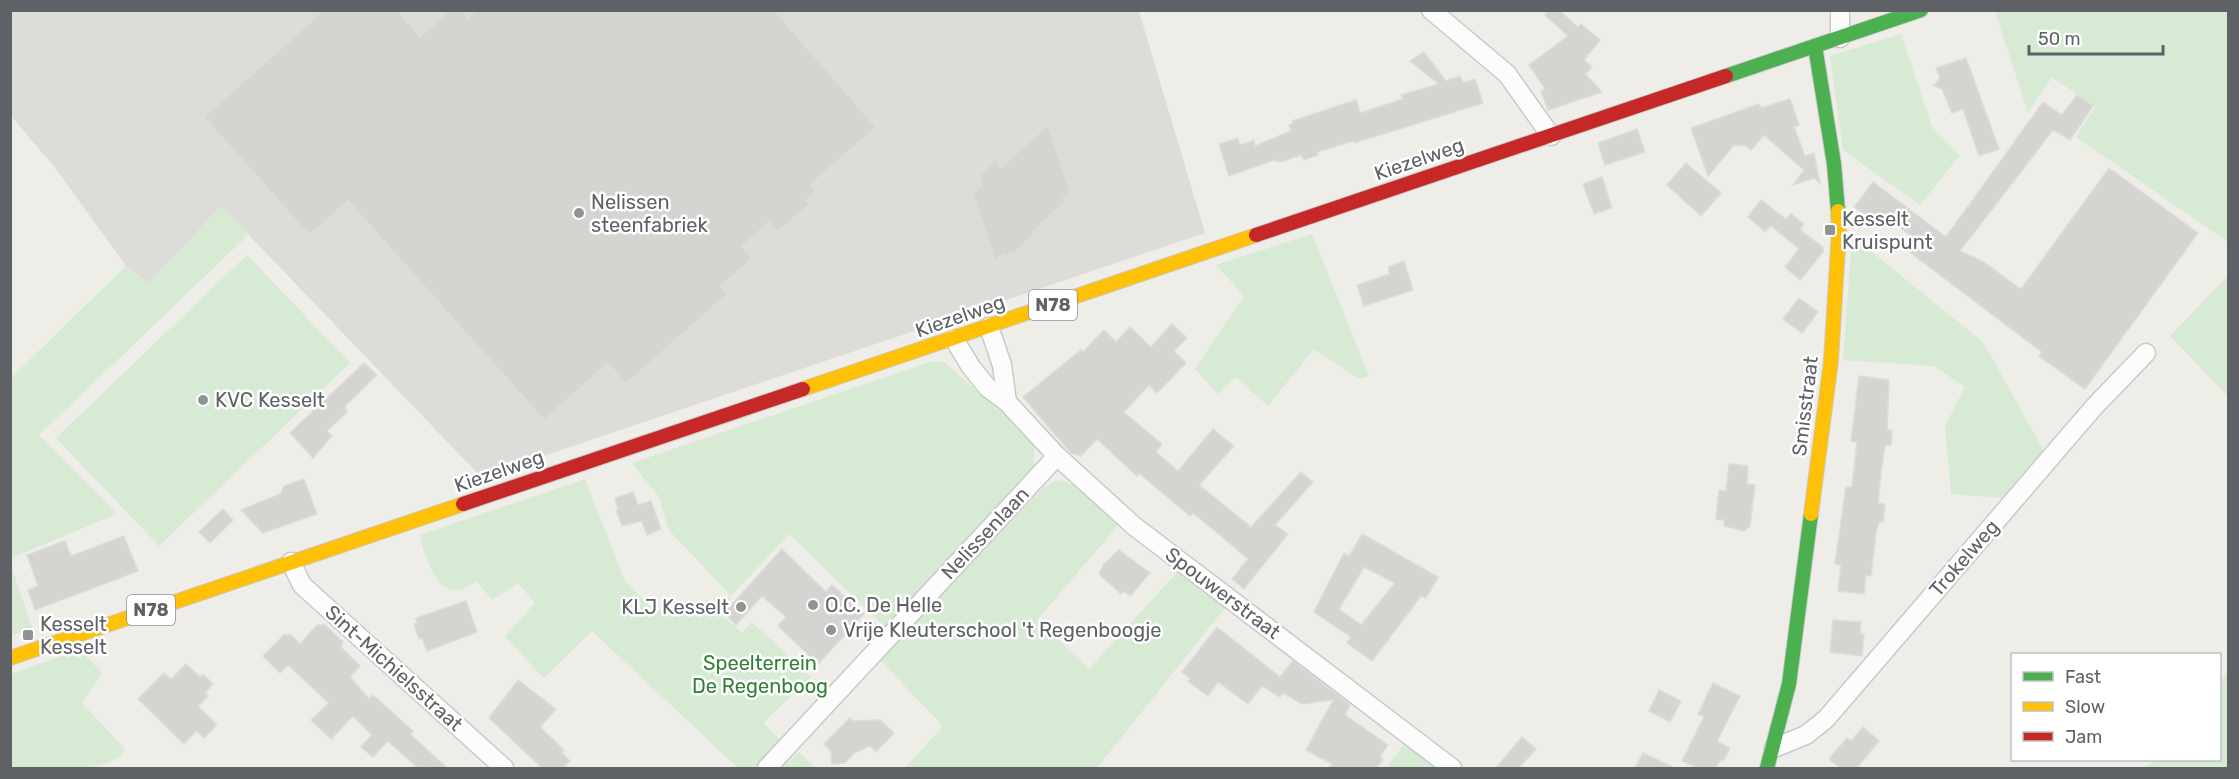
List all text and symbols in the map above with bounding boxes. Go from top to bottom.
scale bar [2029,18,2162,56]
text: 50 m [2038,28,2081,50]
street label: Kiezelweg [1371,133,1467,185]
place label: Nelissen steenfabriek [591,190,708,237]
marker: Nelissen steenfabriek [572,206,586,220]
place label: Kesselt Kruispunt [1842,207,1933,254]
marker: Kesselt Kruispunt [1823,223,1837,237]
street label: Kiezelweg [912,290,1008,342]
road number: N78 [1029,290,1077,320]
street label: Smisstraat [1787,354,1823,457]
place label: KVC Kesselt [215,388,325,412]
marker: KVC Kesselt [196,393,210,407]
street label: Kiezelweg [451,445,547,497]
street label: Nelissenlaan [936,482,1034,584]
street label: Trokelweg [1924,515,2004,601]
street label: Spouwerstraat [1161,542,1285,644]
place label: O.C. De Helle [825,593,942,617]
road number: N78 [127,595,175,625]
place label: KLJ Kesselt [621,595,729,619]
marker: O.C. De Helle [806,598,820,612]
street label: Sint-Michielsstraat [320,600,468,736]
marker: KLJ Kesselt [734,600,748,614]
place label: Kesselt Kesselt [40,612,107,659]
place label: Vrije Kleuterschool 't Regenboogje [843,618,1162,642]
marker: Vrije Kleuterschool 't Regenboogje [824,623,838,637]
marker: Kesselt Kesselt [21,628,35,642]
park label: Speelterrein De Regenboog [692,651,828,698]
legend [2011,653,2221,761]
text: Fast [2065,666,2101,688]
text: Slow [2065,696,2105,718]
text: Jam [2065,726,2102,748]

